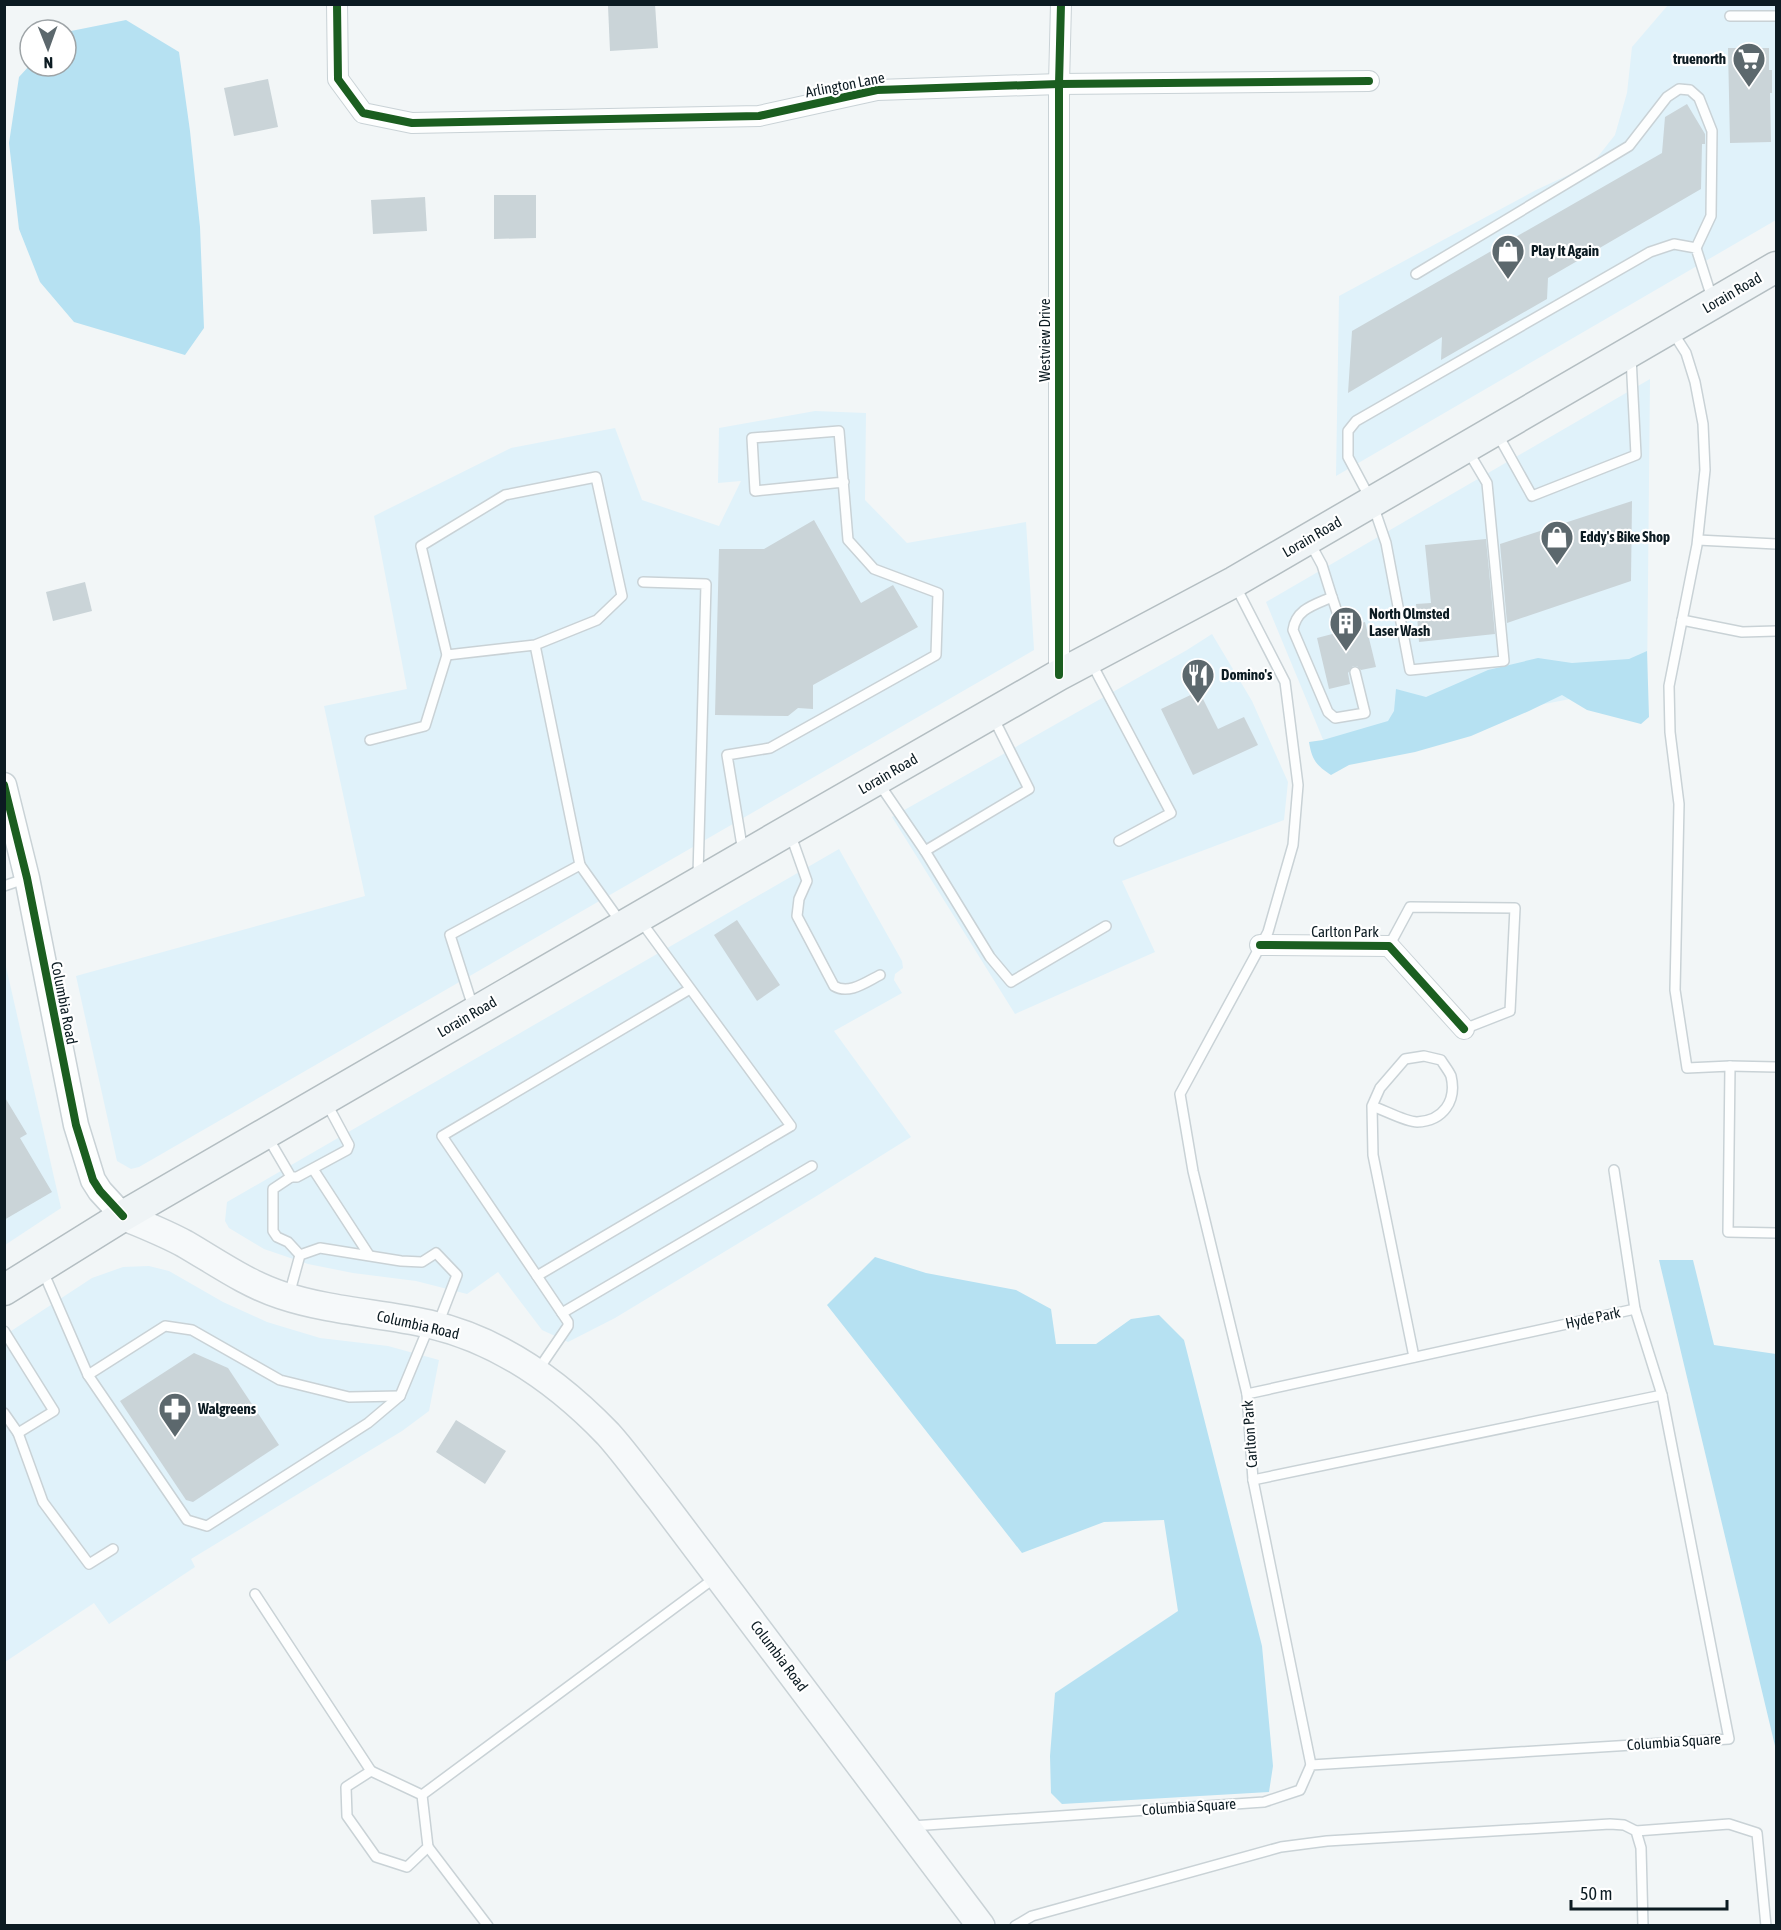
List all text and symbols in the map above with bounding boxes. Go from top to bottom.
north arrow [18,18,78,78]
supermarket icon: truenorth [1731,41,1767,88]
place label: truenorth [1672,50,1726,67]
text: N [43,54,53,72]
street label: Arlington Lane [804,68,886,101]
shop icon: Play It Again [1490,233,1526,280]
place label: Play It Again [1531,242,1599,259]
street label: Lorain Road [1699,269,1764,316]
street label: Westview Drive [1036,298,1053,382]
street label: Lorain Road [1279,513,1344,560]
shop icon: Eddy's Bike Shop [1539,519,1575,566]
place label: Eddy's Bike Shop [1580,528,1670,545]
building icon: North Olmsted Laser Wash [1328,605,1364,652]
place label: North Olmsted Laser Wash [1369,605,1450,639]
restaurant icon: Domino's [1180,657,1216,704]
place label: Domino's [1221,666,1273,683]
street label: Lorain Road [855,750,920,797]
street label: Carlton Park [1311,923,1379,940]
street label: Columbia Road [48,960,81,1046]
street label: Lorain Road [434,993,499,1040]
street label: Hyde Park [1564,1303,1622,1332]
street label: Columbia Road [375,1307,461,1342]
pharmacy icon: Walgreens [157,1391,193,1438]
street label: Carlton Park [1239,1399,1260,1468]
place label: Walgreens [197,1400,257,1417]
street label: Columbia Road [747,1617,811,1694]
street label: Columbia Square [1626,1730,1722,1753]
street label: Columbia Square [1141,1795,1237,1818]
scale bar [1571,1873,1727,1911]
text: 50 m [1580,1883,1612,1904]

